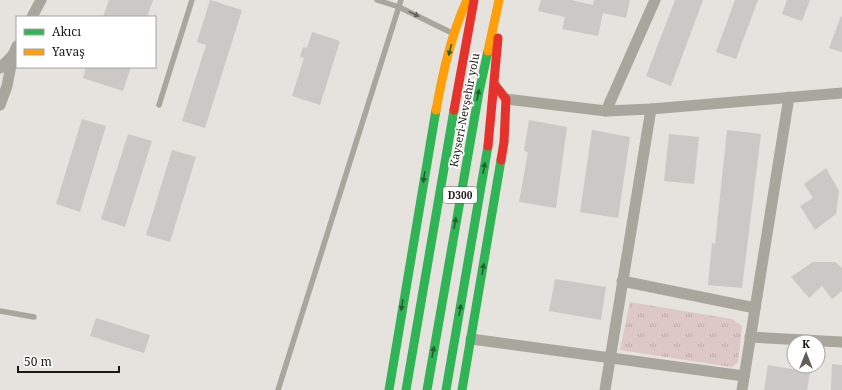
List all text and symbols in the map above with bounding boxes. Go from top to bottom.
one-way arrow [408,11,419,17]
legend [16,16,156,68]
text: Akıcı [52,23,81,40]
text: Yavaş [51,43,85,60]
one-way arrow [446,44,452,56]
street label: Kayseri-Nevşehir yolu [446,52,482,168]
one-way arrow [476,89,482,102]
one-way arrow [481,162,487,174]
one-way arrow [421,171,427,183]
road number: D300 [443,187,477,203]
one-way arrow [452,217,458,229]
one-way arrow [480,263,486,275]
one-way arrow [399,299,405,311]
one-way arrow [457,304,463,316]
north arrow [786,334,826,374]
text: K [802,336,811,351]
one-way arrow [431,345,437,358]
scale bar [18,348,119,374]
text: 50 m [24,353,52,370]

